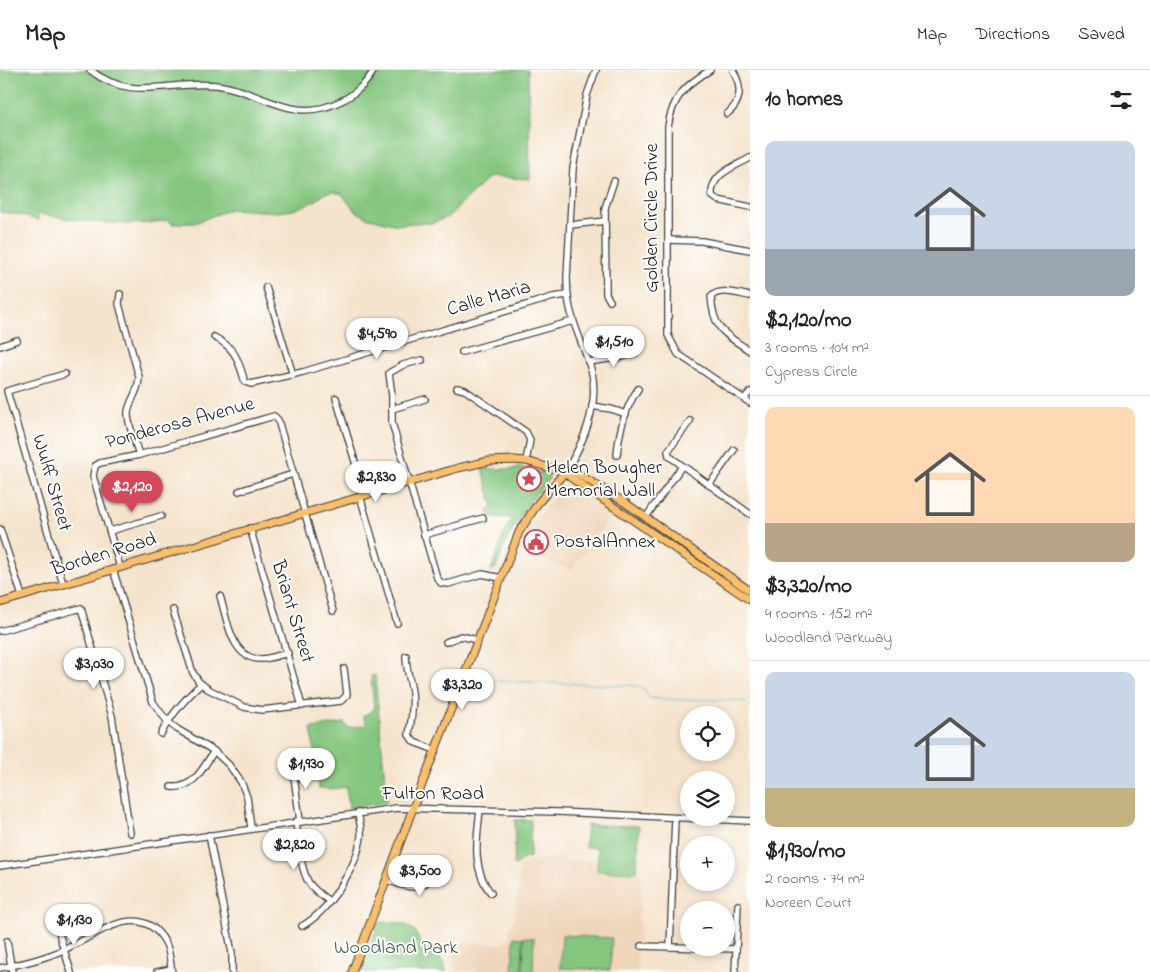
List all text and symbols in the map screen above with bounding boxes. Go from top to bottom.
text: Map [25,17,66,52]
text: Map [917,22,947,48]
text: Directions [975,22,1050,48]
text: Saved [1078,22,1125,48]
text: 10 homes [765,85,843,115]
icon: filters [1107,86,1135,114]
street label: Golden Circle Drive [638,143,667,293]
icon: home [905,174,995,264]
street label: Calle Maria [444,273,534,325]
text: $2,120/mo [765,306,852,336]
pin: $4,590 [336,318,418,360]
text: $4,590 [357,322,397,346]
pin: $1,510 [573,326,655,368]
text: $1,510 [595,330,633,354]
text: 3 rooms · 104 m² [765,336,869,360]
text: Cypress Circle [765,360,857,384]
street label: Ponderosa Avenue [102,390,258,458]
street label: Wulff Street [23,431,79,535]
icon: home [905,439,995,529]
place label: Helen Bougher Memorial Wall [546,454,663,506]
pin: $2,830 [335,460,417,503]
text: $2,830 [356,465,396,489]
place icon: Helen Bougher Memorial Wall [516,466,542,492]
pin: $2,120 [91,470,173,513]
text: $2,120 [112,475,152,499]
street label: Borden Road [47,525,160,585]
place label: PostalAnnex [554,528,656,557]
public building icon: PostalAnnex [523,529,549,555]
street label: Briant Street [262,556,321,667]
text: $3,320/mo [765,572,852,602]
text: 4 rooms · 152 m² [765,602,873,626]
text: Woodland Parkway [765,626,892,650]
pin: $3,030 [53,648,135,690]
text: $3,030 [74,652,114,676]
pin: $3,320 [421,668,503,711]
text: $3,320 [442,673,482,697]
icon: home [905,704,995,794]
map controls [680,706,735,956]
button: locate [680,706,735,761]
pin: $1,930 [265,748,347,790]
text: $1,930 [288,752,324,776]
button: layers [680,771,735,826]
street label: Fulton Road [381,780,484,809]
pin: $2,820 [253,828,335,871]
text: $2,820 [273,833,315,857]
button: + [680,836,735,891]
text: $1,930/mo [765,837,846,867]
pin: $3,500 [379,854,461,897]
text: $3,500 [399,859,441,883]
text: 2 rooms · 74 m² [765,867,865,891]
text: Noreen Court [765,891,852,915]
button: − [680,901,735,956]
pin: $1,130 [33,904,115,946]
text: $1,130 [56,908,92,932]
park label: Woodland Park [334,934,458,963]

